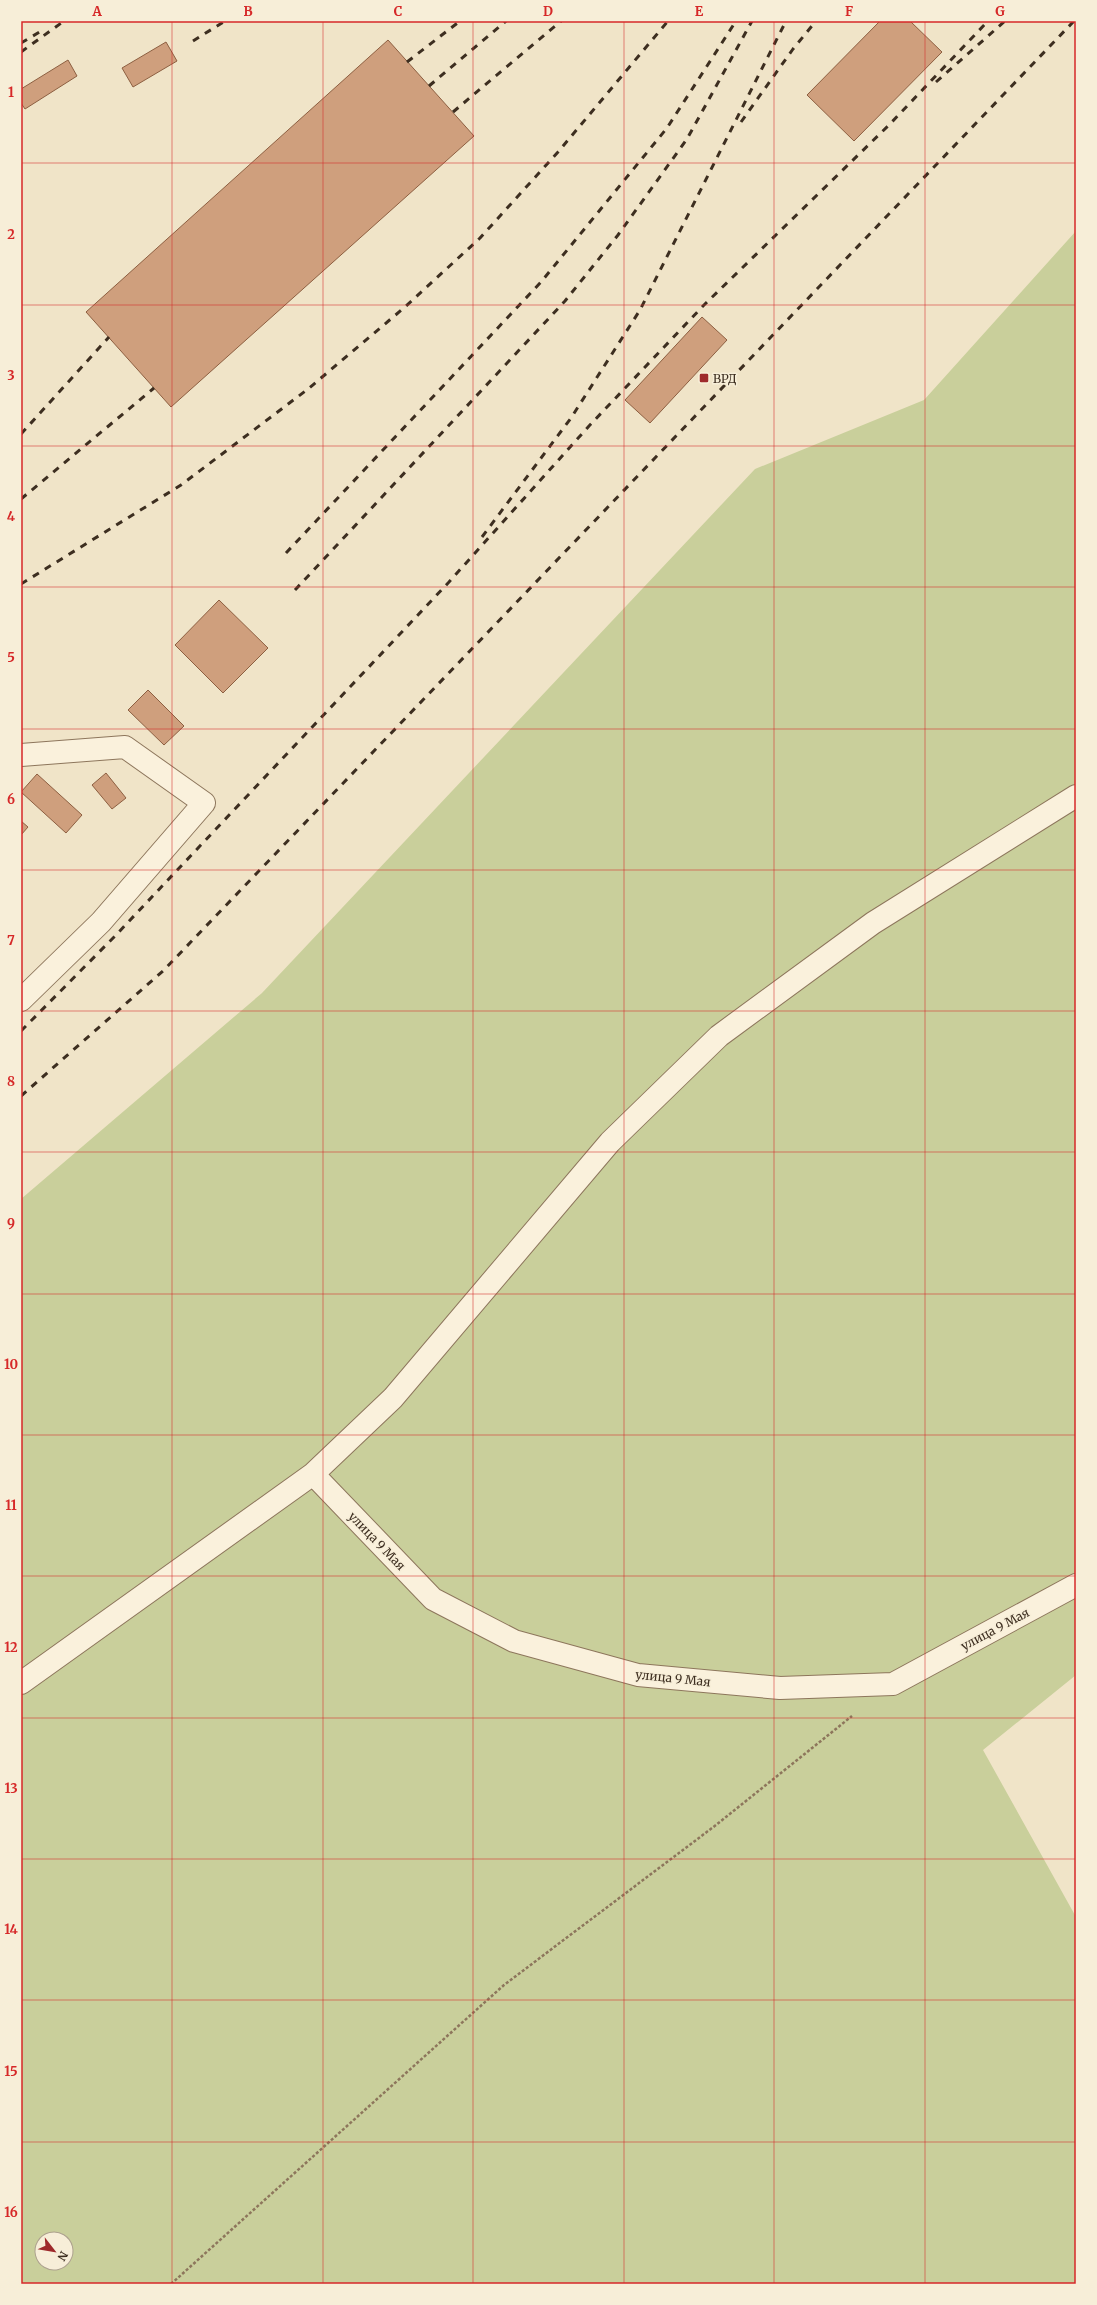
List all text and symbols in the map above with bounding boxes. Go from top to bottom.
text: A [91,3,102,20]
text: B [243,3,253,20]
text: C [394,3,403,20]
text: D [543,3,553,20]
text: E [695,3,704,20]
text: F [845,3,853,20]
text: G [995,3,1005,20]
text: 1 [8,84,14,101]
text: 2 [7,226,15,243]
text: 3 [7,367,15,384]
place label: ВРД [713,371,737,386]
marker: ВРД [698,372,710,384]
text: 4 [7,508,16,525]
text: 5 [7,649,15,666]
text: 6 [7,791,15,808]
text: 7 [7,932,15,949]
text: 8 [7,1073,15,1090]
text: 9 [7,1215,15,1232]
text: 10 [4,1356,18,1373]
text: 11 [5,1497,17,1514]
street label: улица 9 Мая [345,1509,409,1573]
street label: улица 9 Мая [958,1605,1032,1653]
text: 12 [4,1639,18,1656]
street label: улица 9 Мая [635,1667,711,1689]
text: 13 [4,1780,18,1797]
text: 14 [4,1921,19,1938]
text: 15 [4,2063,18,2080]
text: 16 [4,2204,18,2221]
north arrow [34,2231,74,2271]
text: N [54,2249,71,2264]

